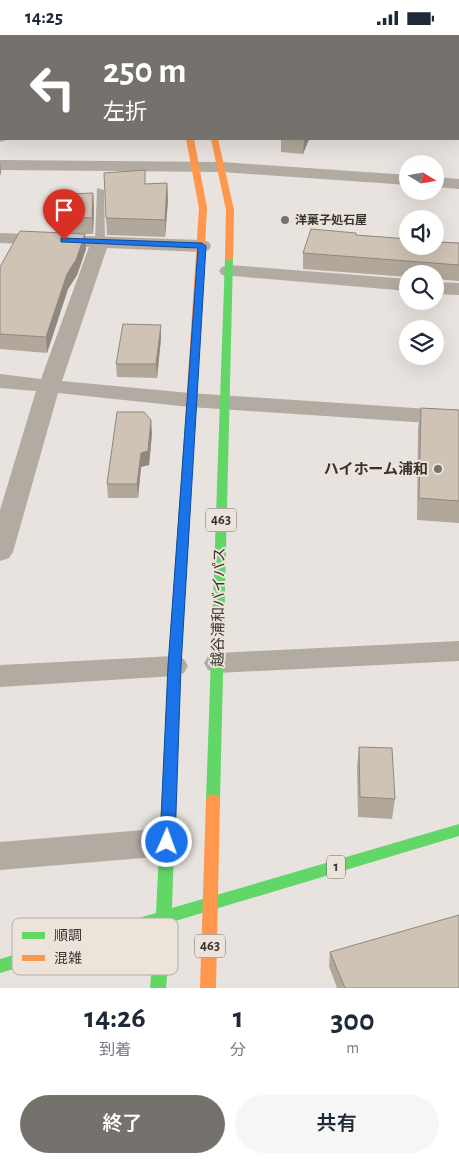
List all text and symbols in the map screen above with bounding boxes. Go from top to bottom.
text: 14:25 [25,8,63,27]
text: 250 m [103,54,186,89]
icon: left [20,55,85,120]
text: 左折 [103,101,147,123]
north arrow [399,155,444,200]
map controls [399,155,444,365]
pin [43,189,85,240]
icon: arrive [50,196,78,224]
button: sound [399,210,444,255]
place label: 洋菓子処石屋 [295,213,367,226]
marker: 洋菓子処石屋 [279,214,291,226]
button: search [399,265,444,310]
button: layers [399,320,444,365]
place label: ハイホーム浦和 [324,460,428,477]
marker: ハイホーム浦和 [432,463,444,475]
road number: 463 [206,509,236,531]
street label: 越谷浦和バイパス [208,547,228,668]
position arrow [140,815,192,867]
road number: 1 [327,855,345,879]
legend [12,918,178,975]
text: 順調 [54,929,82,943]
road number: 463 [195,934,225,957]
text: 混雑 [54,950,82,966]
text: 14:26 [84,1003,146,1033]
text: 1 [233,1003,243,1033]
text: 300 [330,1006,375,1036]
text: m [346,1040,359,1056]
text: 到着 [99,1042,131,1058]
text: 分 [230,1042,246,1058]
button: 終了 [20,1095,225,1153]
button: 共有 [235,1095,439,1153]

